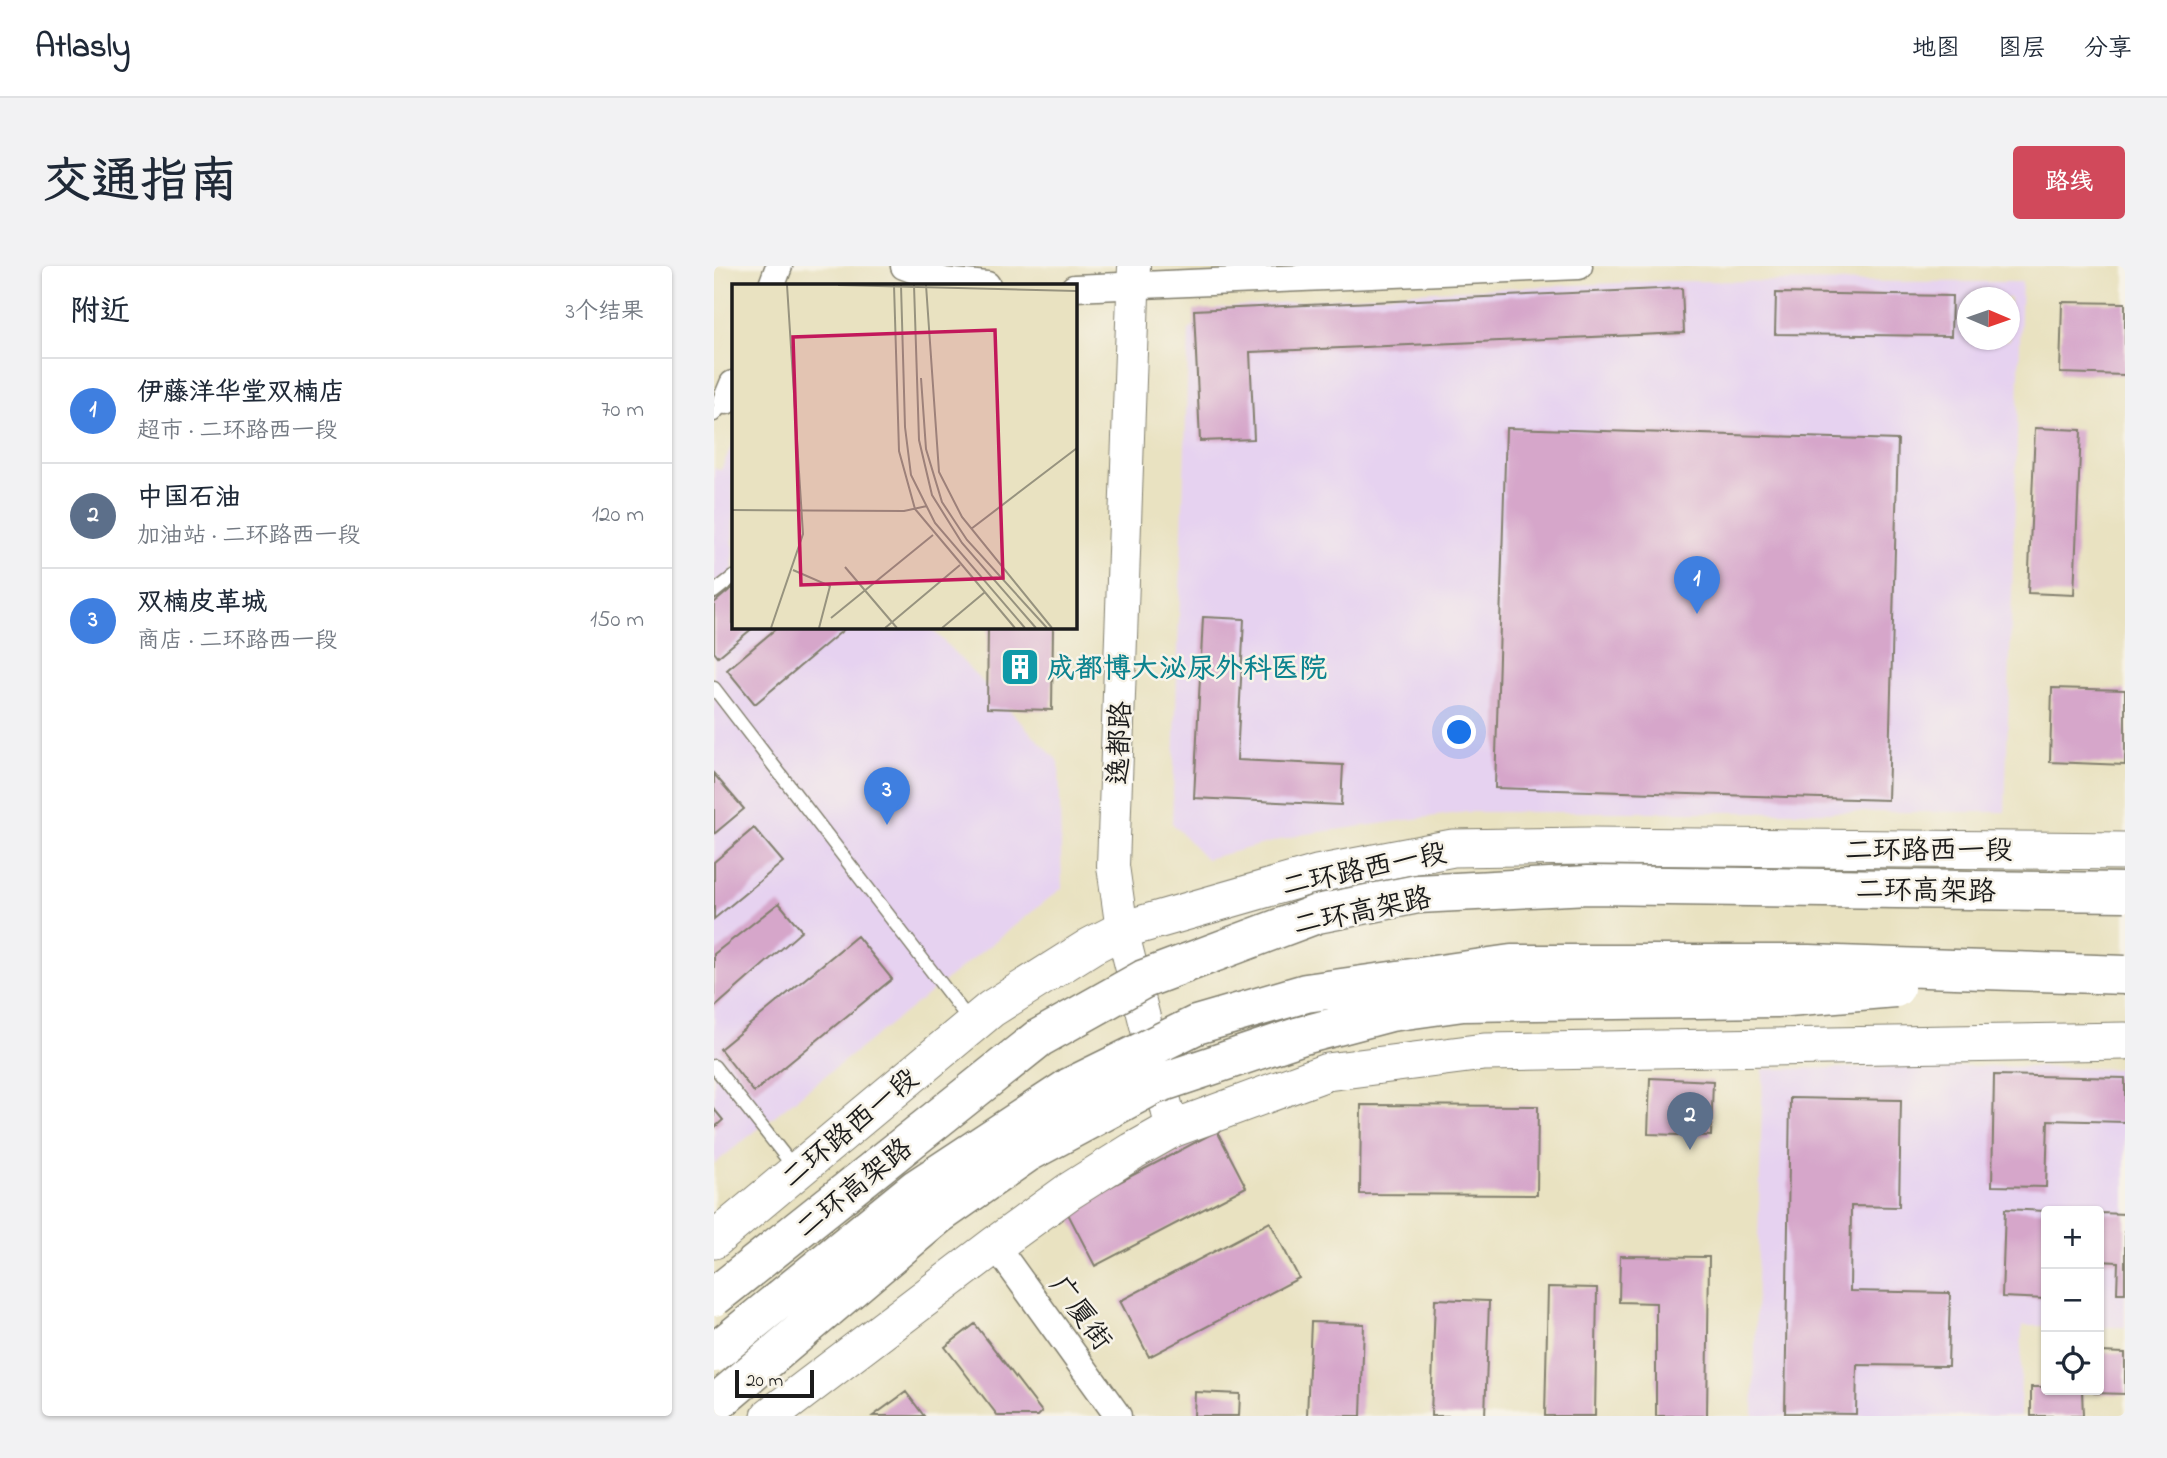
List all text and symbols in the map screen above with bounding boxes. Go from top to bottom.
text: Atlasly [35,24,130,72]
text: 地图 [1912,32,1960,67]
text: 图层 [1998,32,2046,67]
text: 分享 [2084,32,2132,67]
button: 路线 [2013,146,2125,219]
text: 交通指南 [42,148,238,220]
inset map [732,284,1076,628]
north arrow [1957,287,2020,350]
text: 附近 [70,291,130,335]
text: 3个结果 [566,296,644,329]
text: 伊藤洋华堂双楠店 [137,375,345,413]
text: 1 [89,394,97,427]
text: 70 m [601,394,644,427]
text: 超市 · 二环路西一段 [137,415,337,448]
text: 中国石油 [137,480,241,518]
text: 2 [87,499,99,532]
text: 120 m [592,499,644,532]
text: 加油站 · 二环路西一段 [137,520,360,553]
pin: 1 [1674,556,1720,614]
text: 双楠皮革城 [137,585,267,623]
text: 3 [88,604,98,637]
text: 150 m [590,604,644,637]
text: 商店 · 二环路西一段 [137,625,337,658]
building icon: 成都博大泌尿外科医院 [999,646,1041,688]
place label: 成都博大泌尿外科医院 [1047,650,1327,691]
street label: 逸都路 [1100,700,1143,786]
your location [1442,715,1476,749]
pin: 3 [864,767,910,825]
street label: 二环路西一段 [1845,832,2013,873]
street label: 二环路西一段 [1278,834,1451,909]
street label: 二环高架路 [1856,871,1996,914]
street label: 二环高架路 [1290,879,1435,948]
street label: 二环路西一段 [774,1060,929,1199]
pin: 2 [1667,1092,1713,1150]
street label: 二环高架路 [788,1130,923,1250]
map controls [2041,1206,2104,1395]
button: + [2041,1206,2104,1269]
street label: 广厦街 [1038,1268,1120,1360]
button: − [2041,1269,2104,1332]
button: locate [2041,1332,2104,1395]
scale bar [735,1367,814,1399]
text: 20 m [746,1368,783,1395]

